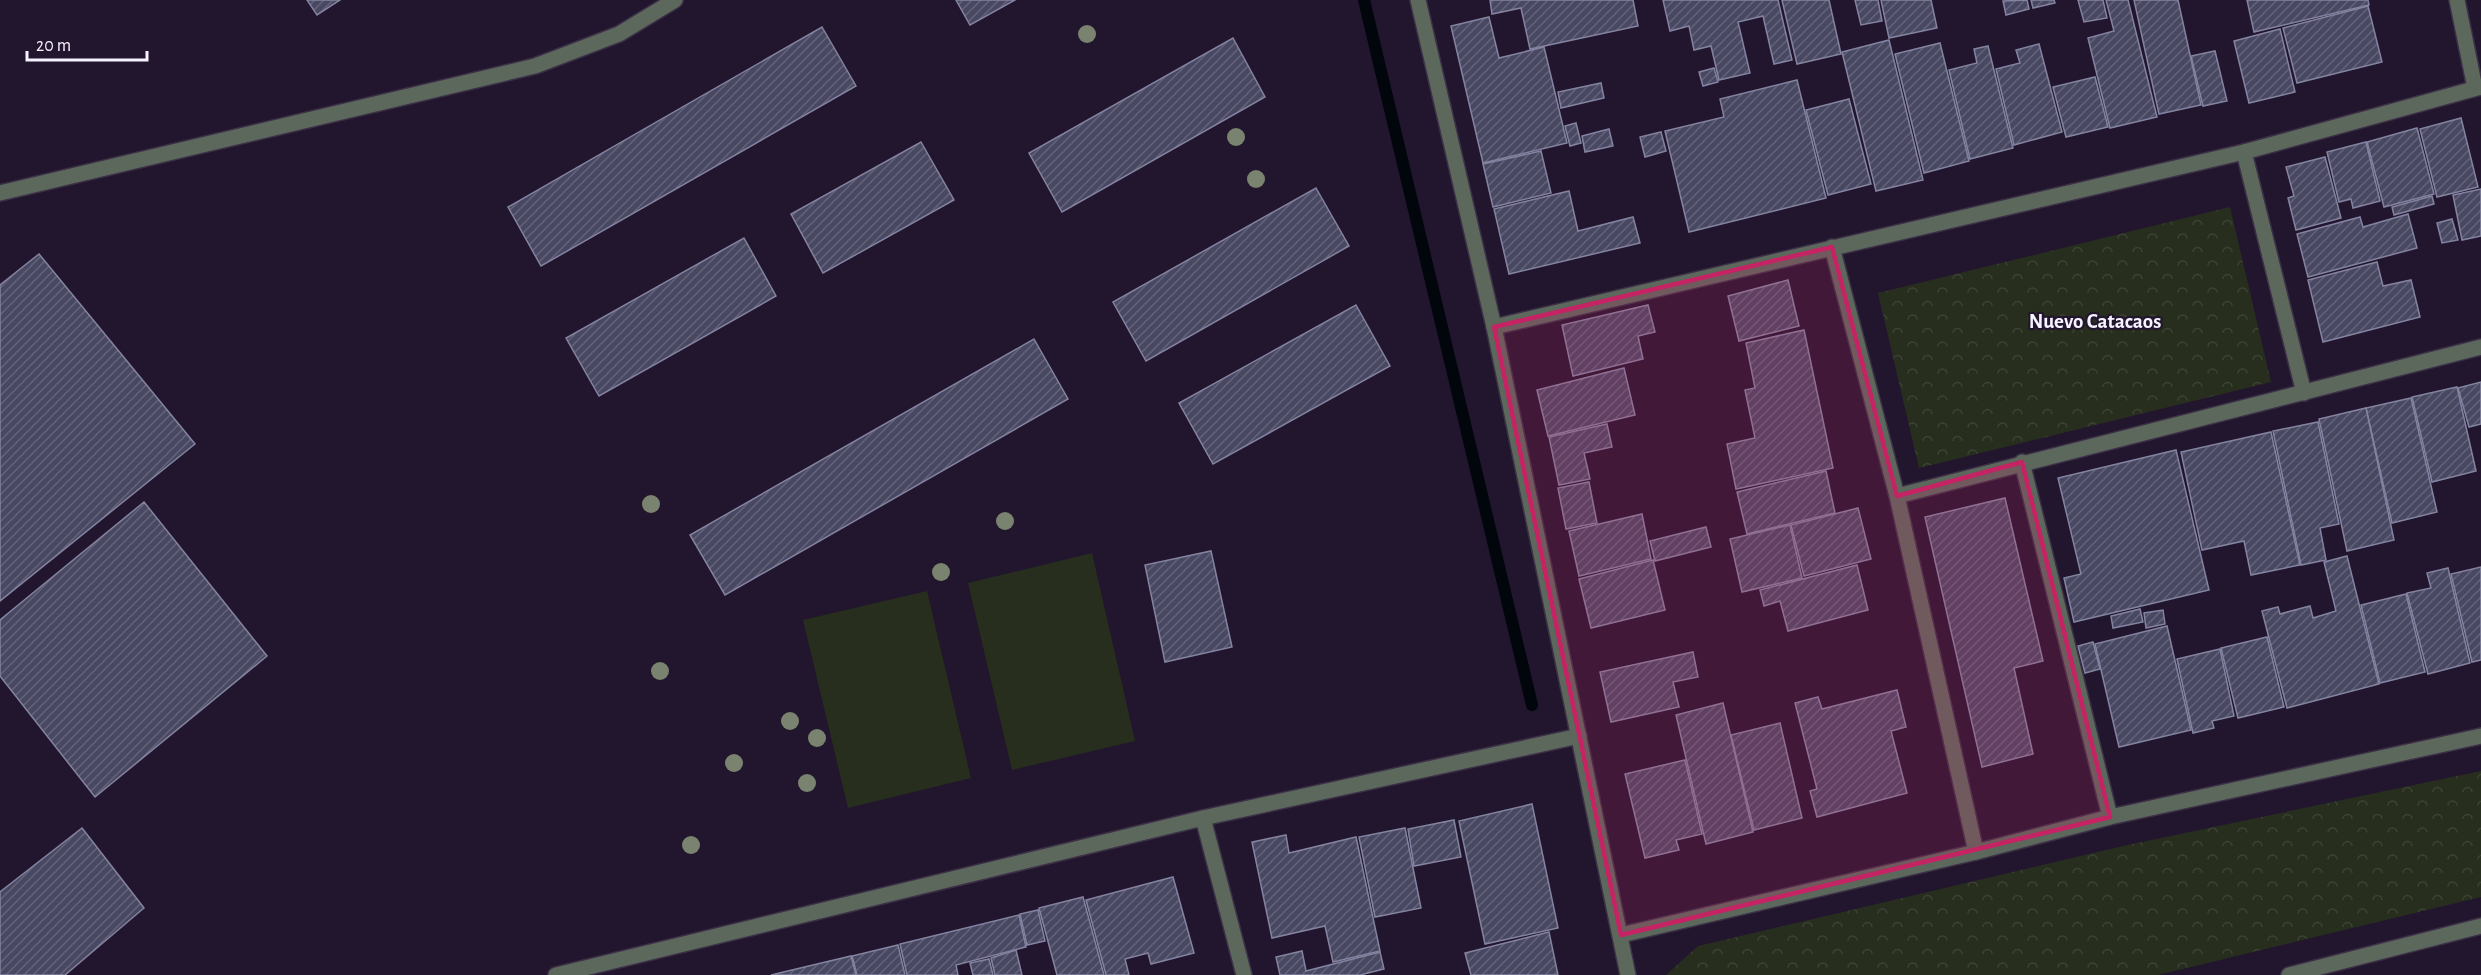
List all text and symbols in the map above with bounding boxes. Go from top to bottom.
scale bar [27,24,147,62]
text: 20 m [36,37,71,55]
district label: Nuevo Catacaos [2029,311,2161,332]

